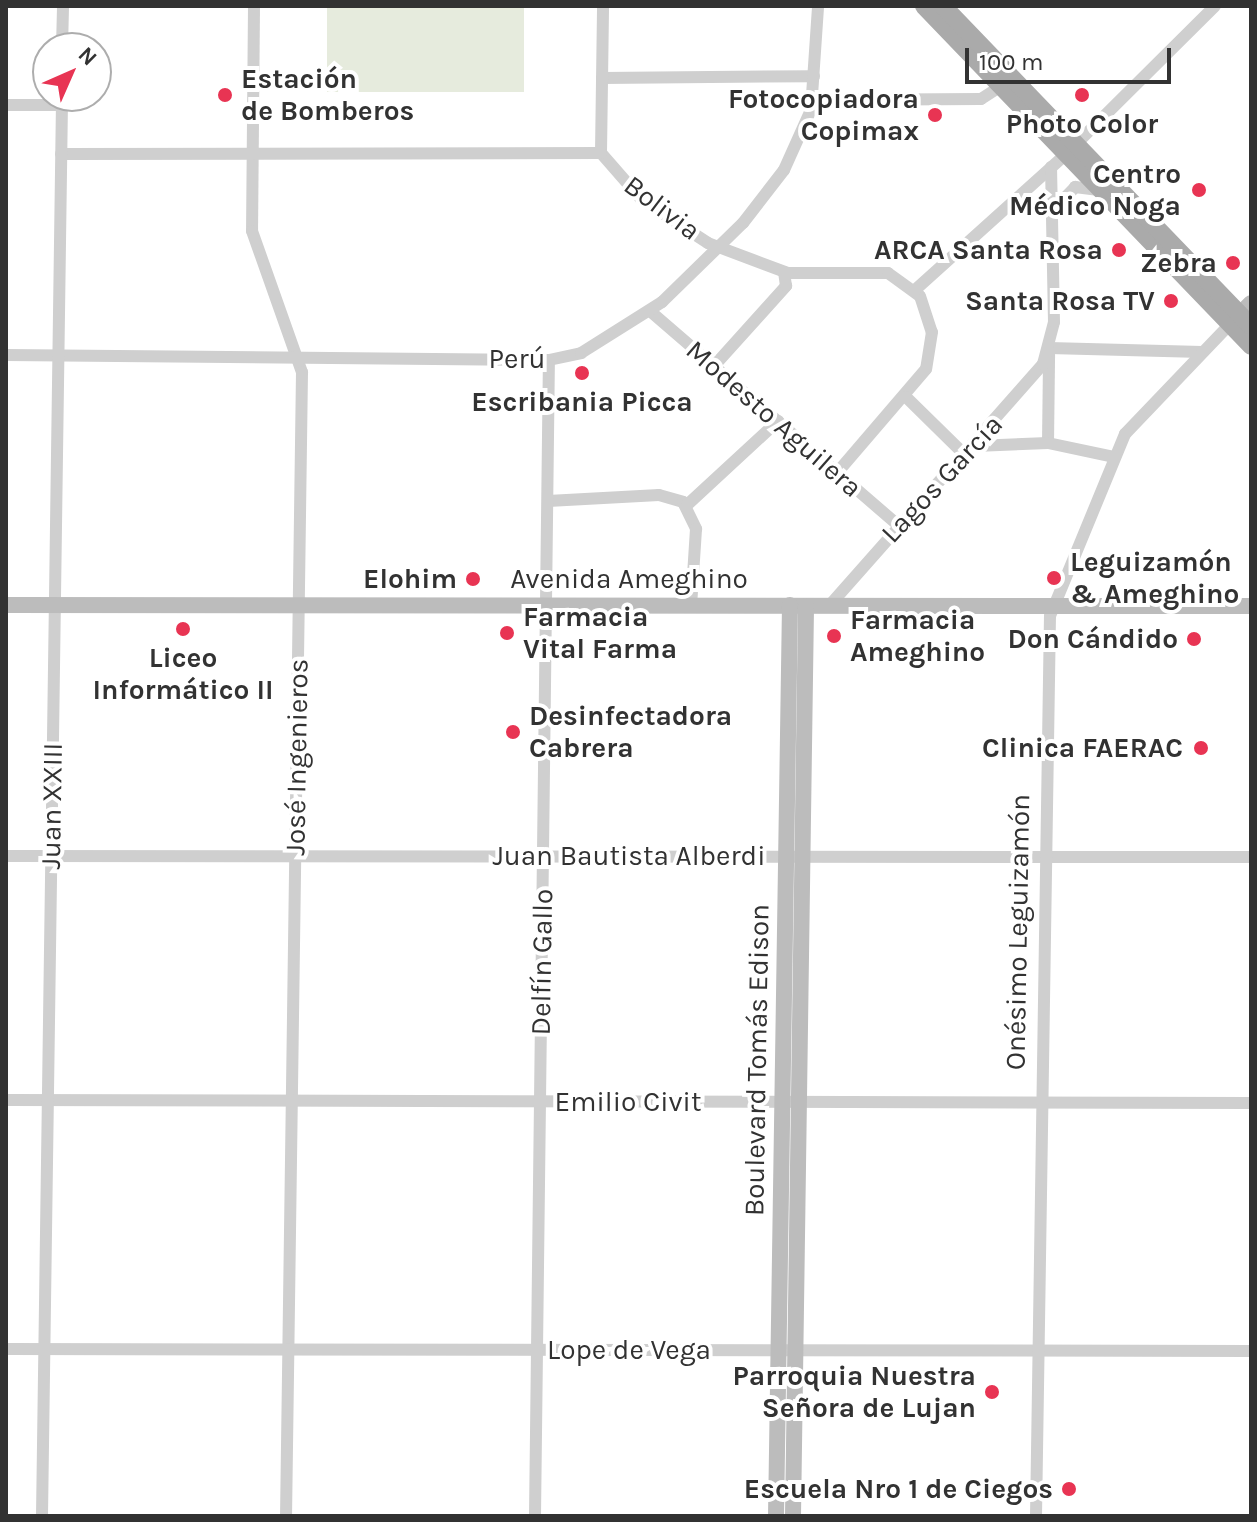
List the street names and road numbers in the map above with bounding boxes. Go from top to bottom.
street label: Bolivia [617,168,707,248]
street label: Modesto Aguilera [679,333,869,505]
street label: Perú [489,342,545,376]
street label: Lagos García [874,408,1010,550]
street label: Avenida Ameghino [510,562,748,596]
street label: José Ingenieros [278,658,316,856]
street label: Juan XXIII [34,742,70,870]
street label: Onésimo Leguizamón [999,794,1037,1070]
street label: Juan Bautista Alberdi [492,839,766,873]
street label: Delfín Gallo [524,888,560,1036]
street label: Boulevard Tomás Edison [737,904,777,1216]
street label: Emilio Civit [555,1085,701,1119]
street label: Lope de Vega [547,1333,711,1367]

